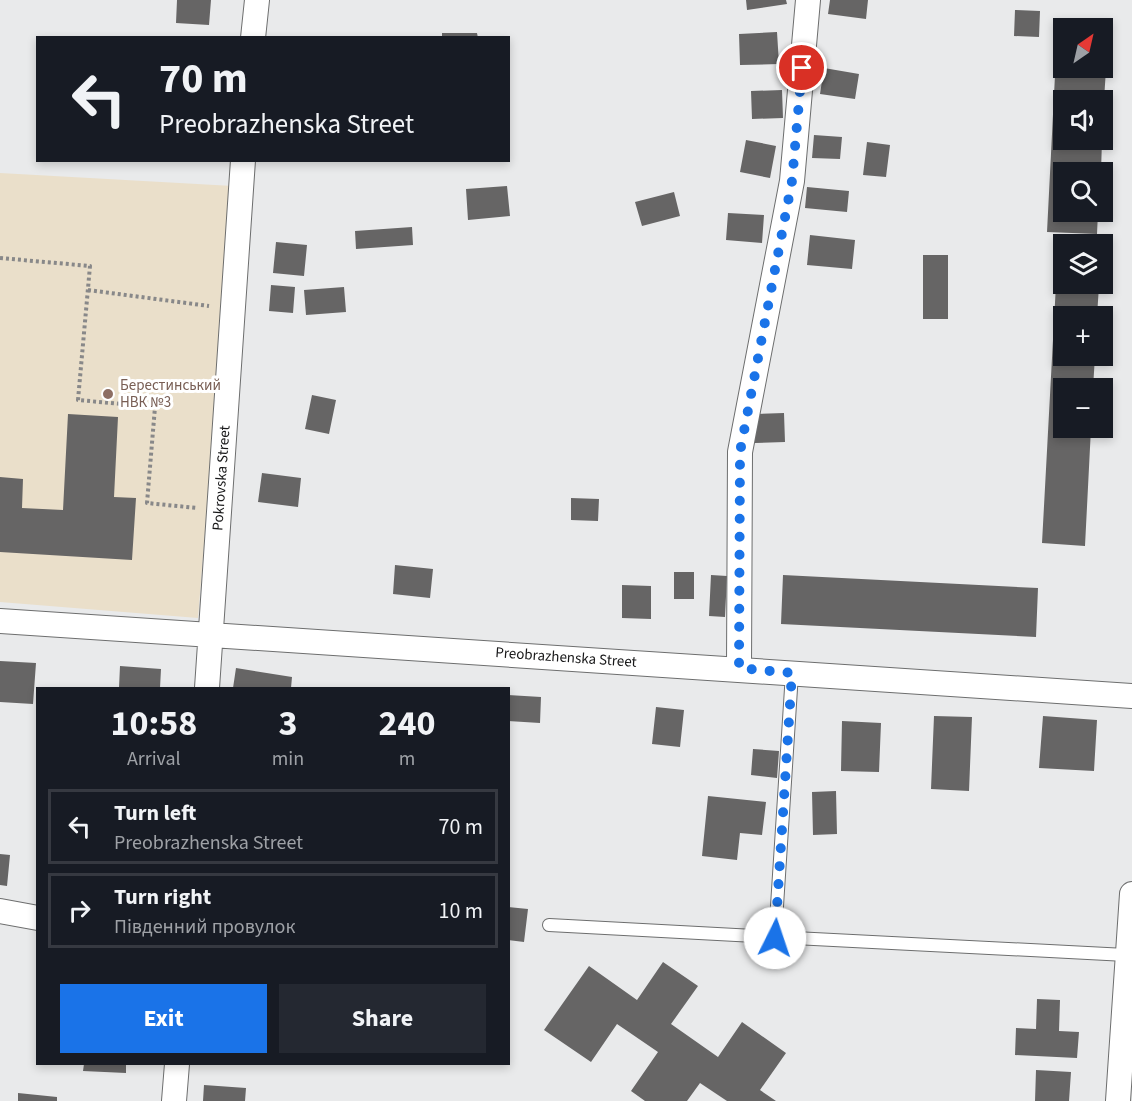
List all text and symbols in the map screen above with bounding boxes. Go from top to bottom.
north arrow [1053,18,1113,78]
map controls [1053,18,1113,438]
pin [776,42,827,93]
text: 70 m [159,49,248,109]
icon: arrive [785,51,818,84]
icon: left [60,60,138,138]
button: sound [1053,90,1113,150]
text: Preobrazhenska Street [159,105,414,144]
button: search [1053,162,1113,222]
button: layers [1053,234,1113,294]
button: + [1053,306,1113,366]
place label: Берестинський НВК №3 [120,375,221,413]
button: − [1053,378,1113,438]
marker: Берестинський НВК №3 [101,387,115,401]
street label: Pokrovska Street [207,425,236,531]
street label: Preobrazhenska Street [495,642,637,673]
text: 10:58 [110,698,197,749]
text: 3 [278,698,297,749]
text: 240 [379,698,436,749]
text: Arrival [127,745,181,773]
text: min [272,745,304,773]
text: m [399,745,415,773]
text: Turn left [114,797,196,829]
icon: left [63,810,96,843]
text: 70 m [438,811,483,843]
text: Preobrazhenska Street [114,829,303,857]
text: Turn right [114,881,211,913]
icon: right [63,894,96,927]
text: 10 m [438,895,483,927]
position arrow [743,906,807,970]
text: Південний провулок [114,913,295,941]
button: Exit [60,984,267,1053]
button: Share [279,984,486,1053]

